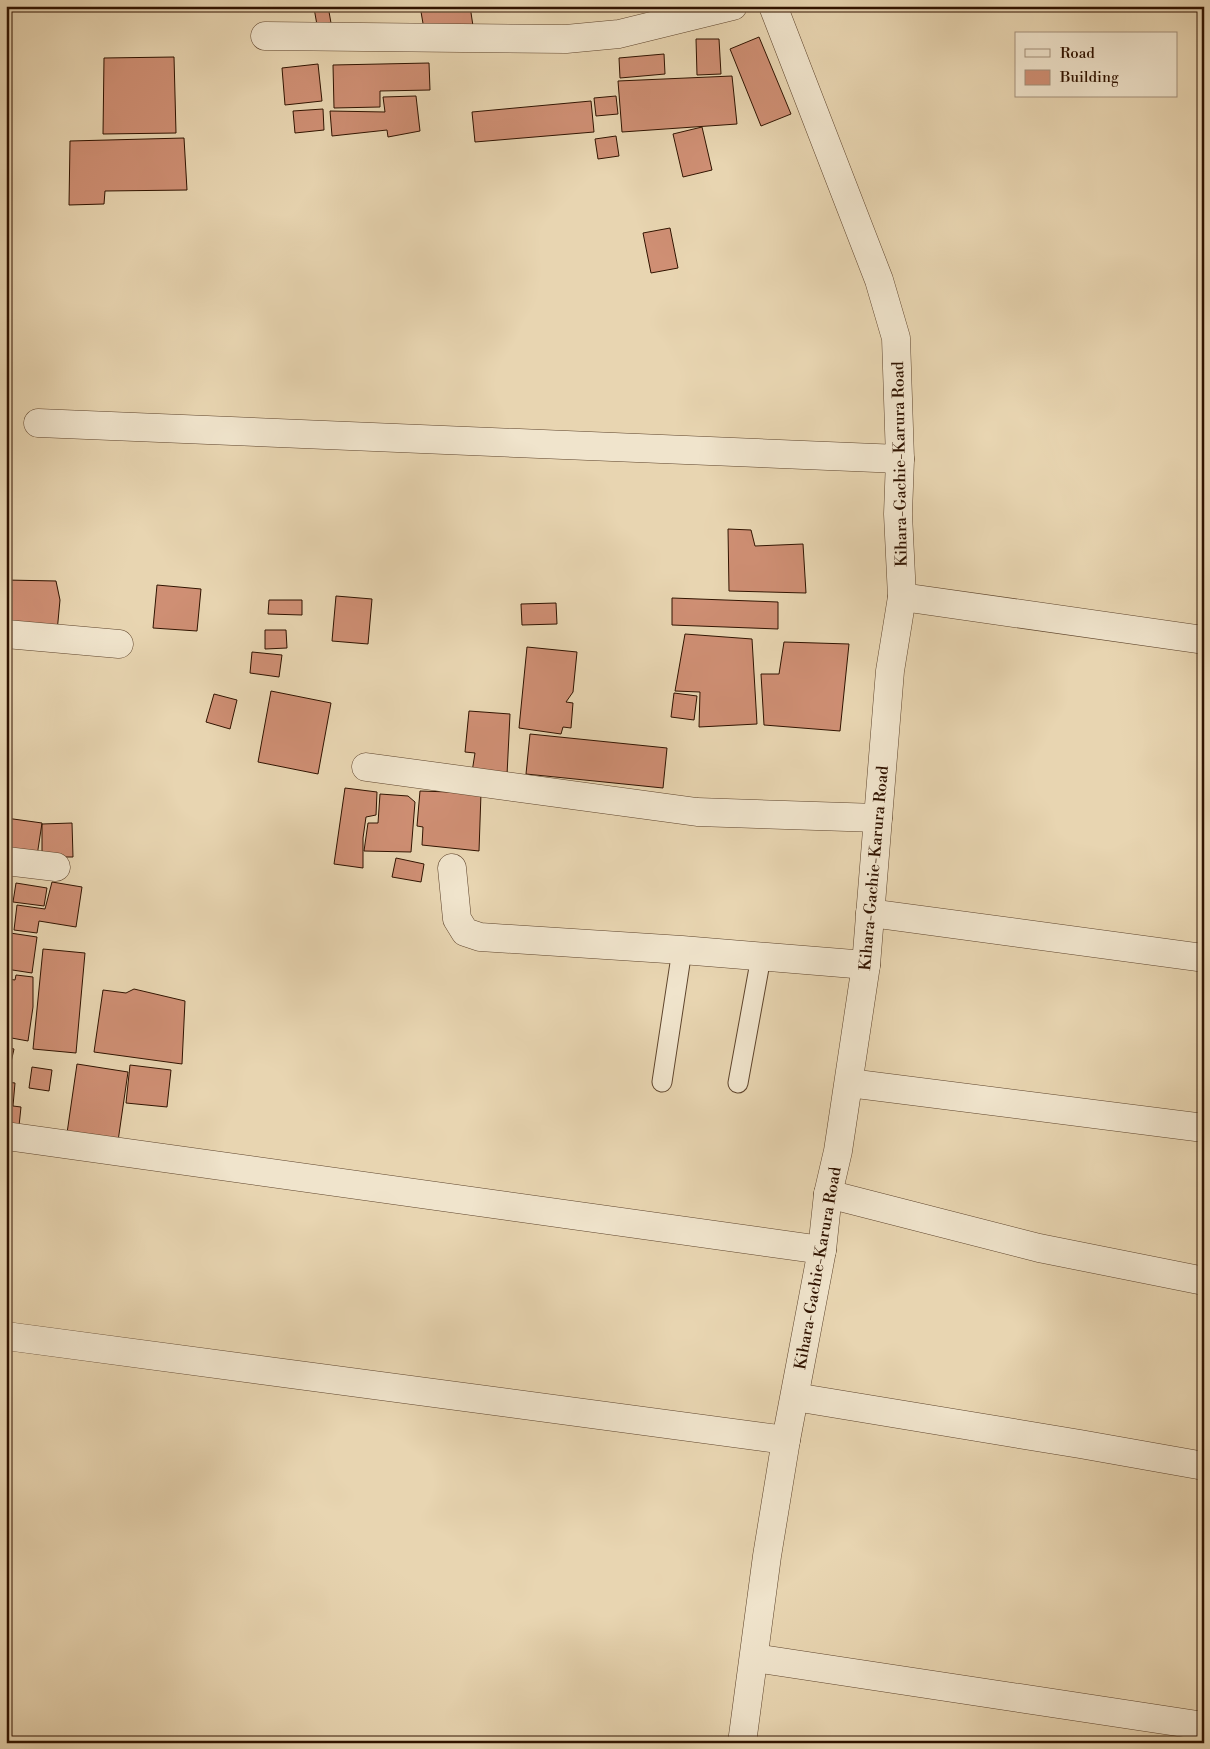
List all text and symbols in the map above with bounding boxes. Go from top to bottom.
legend [1015,32,1178,98]
text: Road [1060,44,1095,63]
text: Building [1059,68,1119,87]
street label: Kihara-Gachie-Karura Road [888,361,912,567]
street label: Kihara-Gachie-Karura Road [855,765,893,971]
street label: Kihara-Gachie-Karura Road [790,1165,846,1371]

